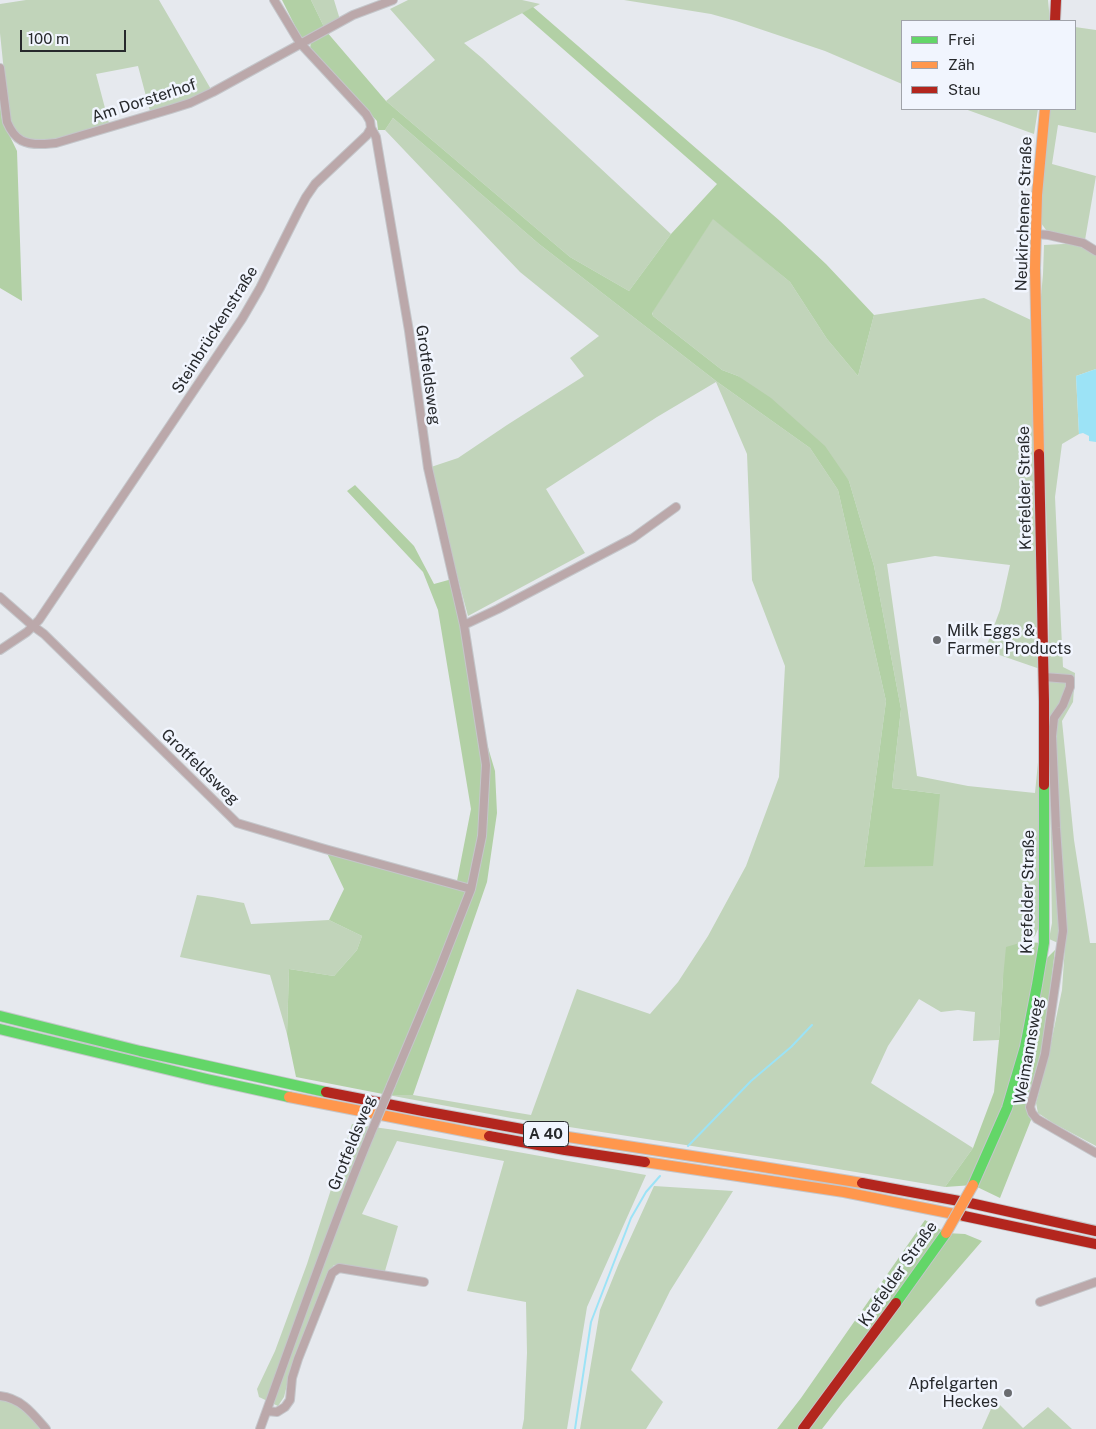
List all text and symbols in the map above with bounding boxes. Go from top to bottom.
scale bar [22,20,129,52]
legend [901,20,1076,110]
text: 100 m [28,30,69,47]
text: Frei [948,31,975,48]
text: Zäh [948,56,975,73]
street label: Am Dorsterhof [89,75,199,127]
text: Stau [948,81,981,98]
street label: Neukirchener Straße [1012,136,1036,292]
street label: Steinbrückenstraße [168,263,262,397]
street label: Grotfeldsweg [411,324,445,426]
street label: Krefelder Straße [1014,426,1036,550]
place label: Milk Eggs & Farmer Products [947,621,1071,659]
marker: Milk Eggs & Farmer Products [931,634,943,646]
street label: Grotfeldsweg [157,725,243,809]
street label: Krefelder Straße [1017,830,1039,954]
street label: Weimannsweg [1010,996,1048,1106]
street label: Grotfeldsweg [324,1093,380,1193]
road number: A 40 [524,1122,568,1146]
street label: Krefelder Straße [855,1218,941,1330]
place label: Apfelgarten Heckes [908,1374,998,1412]
marker: Apfelgarten Heckes [1002,1387,1014,1399]

